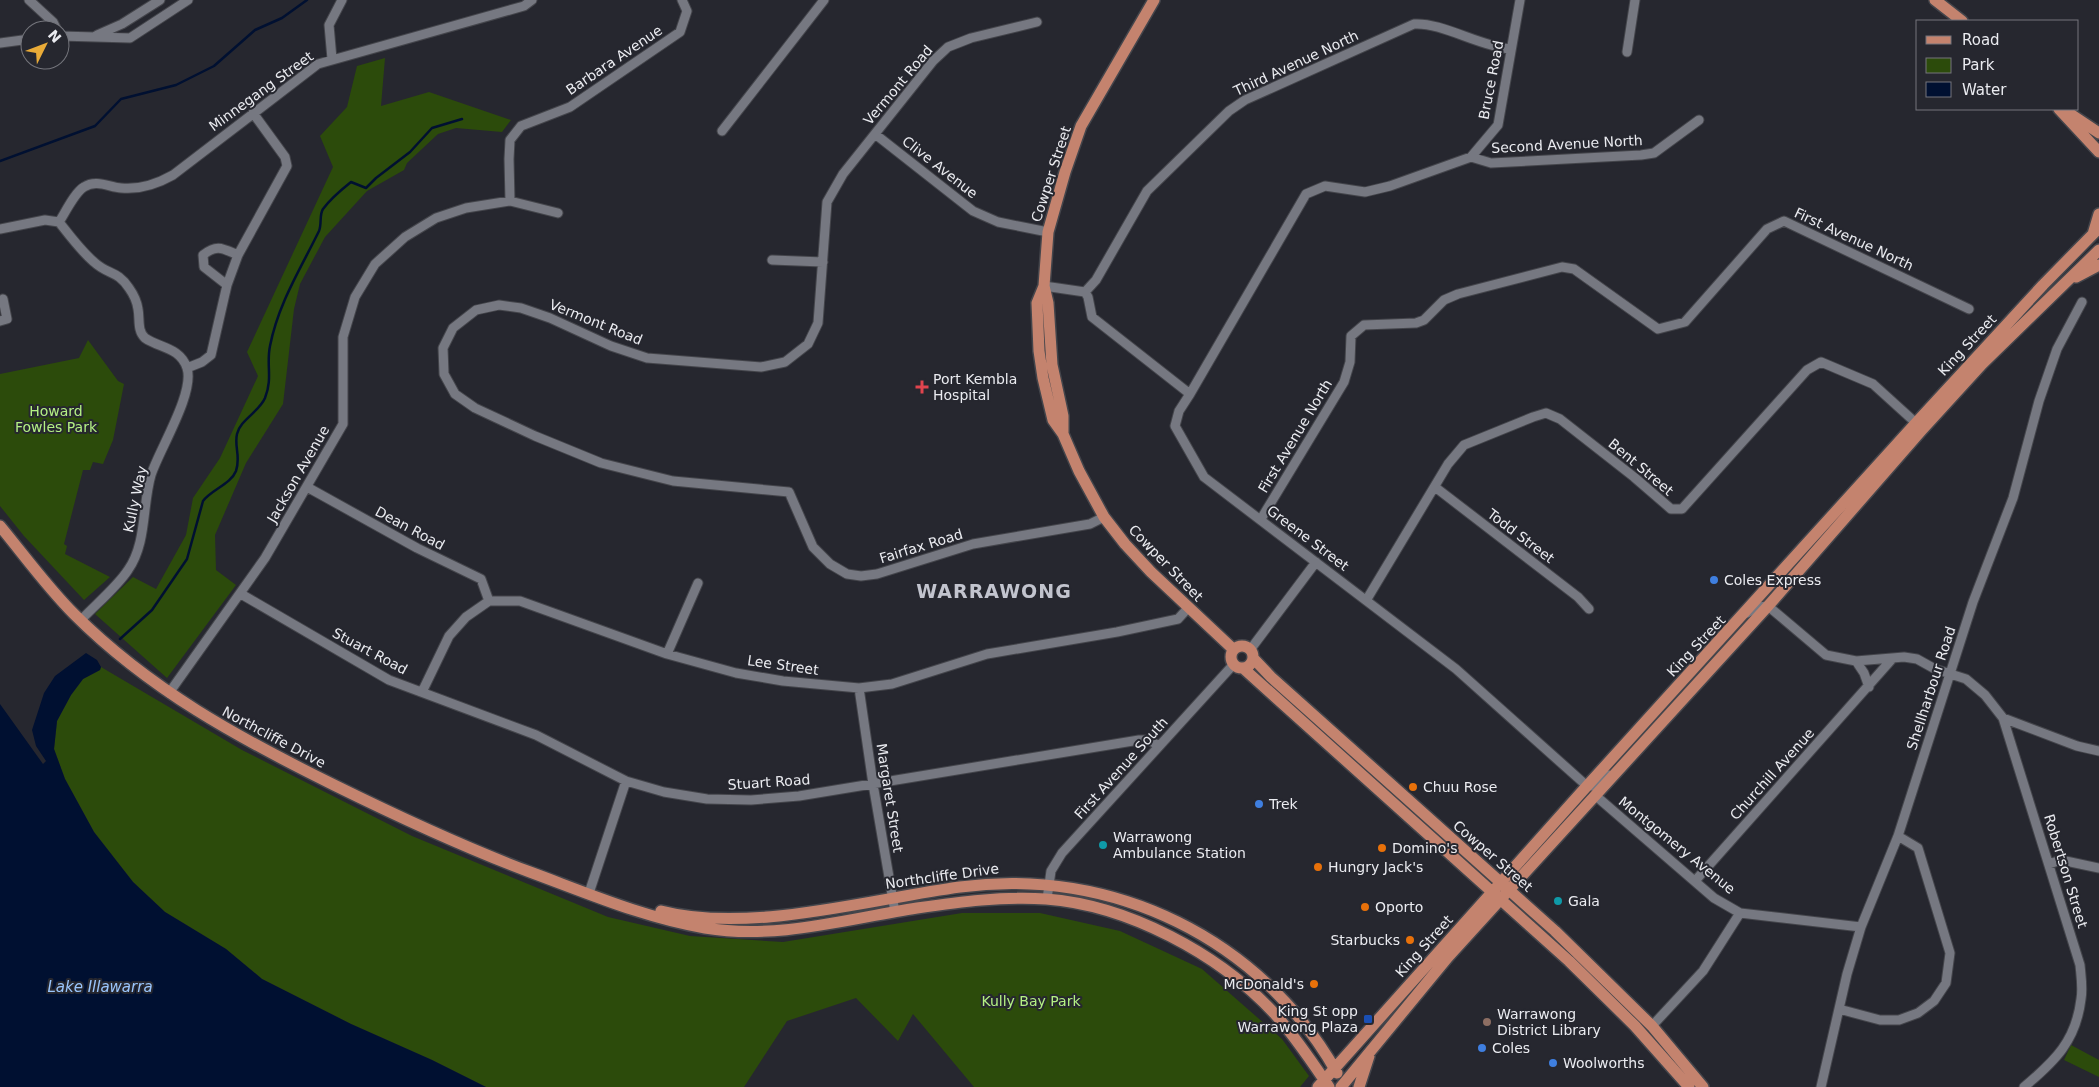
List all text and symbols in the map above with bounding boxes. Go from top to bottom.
north arrow [20,20,70,70]
legend [1916,20,2079,110]
street label: Barbara Avenue [563,22,665,98]
text: N [45,27,65,46]
street label: Third Avenue North [1230,27,1361,99]
text: Road [1962,31,2000,49]
street label: Bruce Road [1476,39,1506,121]
street label: Vermont Road [860,42,936,128]
street label: Minnegang Street [206,48,316,134]
text: Park [1962,56,1995,74]
text: Water [1962,81,2007,99]
street label: Cowper Street [1028,123,1074,224]
street label: Second Avenue North [1491,132,1643,156]
street label: Clive Avenue [899,133,981,201]
street label: First Avenue North [1792,204,1916,274]
street label: Vermont Road [547,296,645,348]
street label: King Street [1935,311,2000,379]
place label: Port Kembla Hospital [933,371,1017,403]
street label: First Avenue North [1255,376,1335,496]
marker: Port Kembla Hospital [915,380,929,394]
park label: Howard Fowles Park [15,403,98,435]
street label: Jackson Avenue [263,422,332,526]
street label: Bent Street [1605,435,1677,499]
street label: Kully Way [120,464,150,534]
street label: Greene Street [1264,502,1352,574]
street label: Dean Road [372,503,448,553]
street label: Todd Street [1484,505,1558,567]
street label: Cowper Street [1125,521,1207,605]
street label: Fairfax Road [877,526,965,566]
place label: Coles Express [1724,572,1821,588]
marker: Coles Express [1708,574,1720,586]
district label: WARRAWONG [916,580,1072,602]
street label: King Street [1664,612,1729,680]
street label: Shellharbour Road [1903,624,1959,752]
street label: Stuart Road [330,625,410,677]
street label: Lee Street [746,652,820,678]
street label: Northcliffe Drive [220,703,328,771]
street label: First Avenue South [1071,714,1171,822]
street label: Churchill Avenue [1727,725,1817,823]
street label: Margaret Street [873,742,907,854]
street label: Stuart Road [727,771,811,793]
place label: Chuu Rose [1423,779,1497,795]
marker: Chuu Rose [1407,781,1419,793]
street label: Montgomery Avenue [1616,793,1738,897]
place label: Trek [1268,796,1299,812]
marker: Trek [1253,798,1265,810]
street label: Robertson Street [2041,812,2091,930]
street label: Cowper Street [1450,817,1536,895]
place label: Warrawong Ambulance Station [1113,829,1246,861]
marker: Warrawong Ambulance Station [1097,839,1109,851]
place label: Domino's [1392,840,1457,856]
marker: Domino's [1376,842,1388,854]
place label: Hungry Jack's [1328,859,1423,875]
street label: Northcliffe Drive [884,860,1000,892]
marker: Hungry Jack's [1312,861,1324,873]
place label: Gala [1568,893,1600,909]
marker: Gala [1552,895,1564,907]
place label: Oporto [1375,899,1423,915]
marker: Oporto [1359,901,1371,913]
street label: King Street [1392,911,1456,980]
place label: Starbucks [1330,932,1400,948]
marker: Starbucks [1404,934,1416,946]
place label: McDonald's [1224,976,1304,992]
water label: Lake Illawarra [47,978,153,996]
marker: McDonald's [1308,978,1320,990]
park label: Kully Bay Park [981,993,1081,1009]
place label: King St opp Warrawong Plaza [1238,1003,1358,1035]
place label: Warrawong District Library [1497,1006,1601,1038]
marker: King St opp Warrawong Plaza [1362,1013,1374,1025]
marker: Warrawong District Library [1481,1016,1493,1028]
place label: Coles [1492,1040,1530,1056]
marker: Coles [1476,1042,1488,1054]
place label: Woolworths [1563,1055,1644,1071]
marker: Woolworths [1547,1057,1559,1069]

